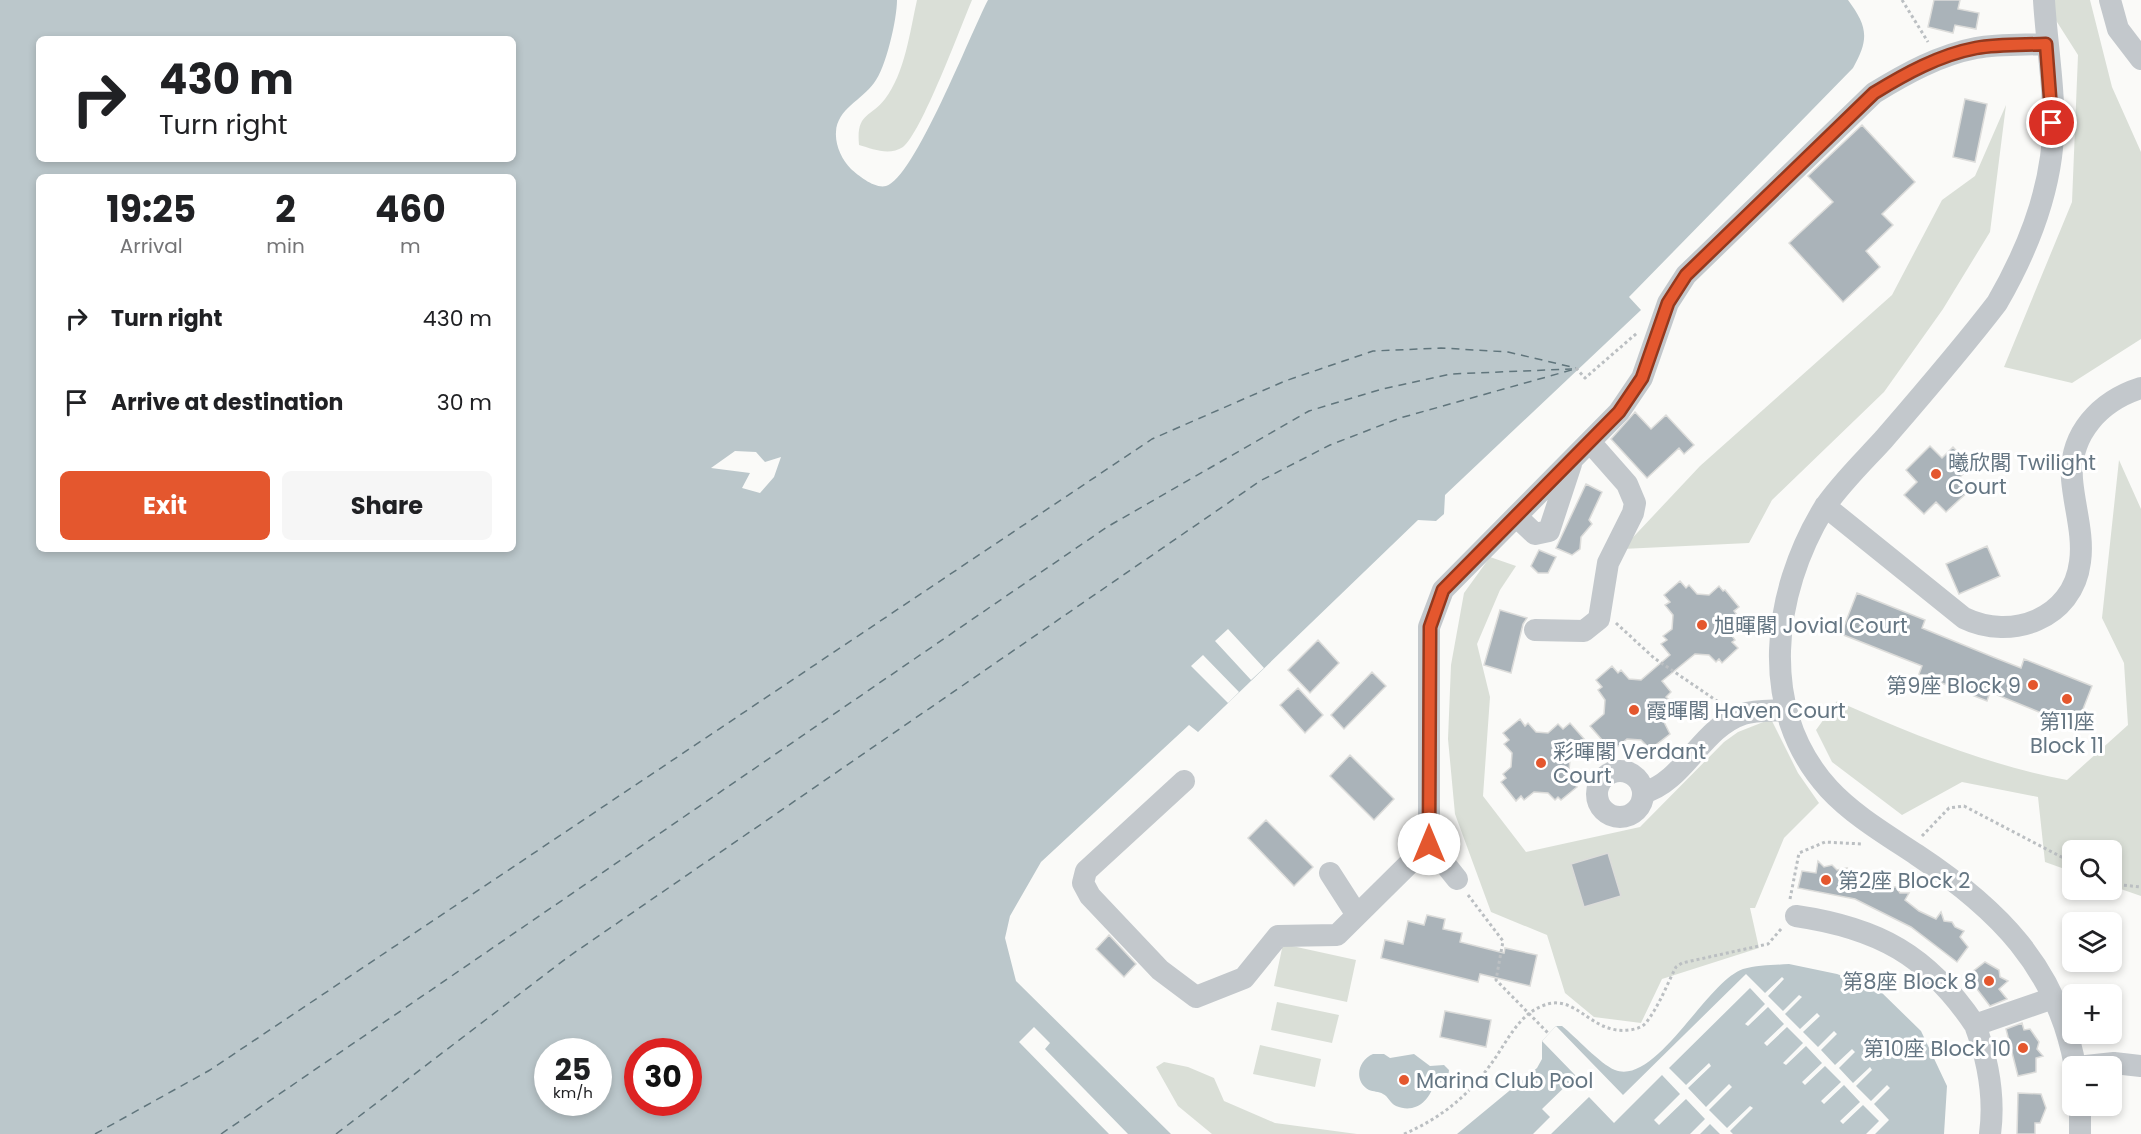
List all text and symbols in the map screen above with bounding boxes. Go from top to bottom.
text: 430 m [159,50,294,109]
icon: right [60,60,138,138]
pin [2026,97,2077,148]
text: Turn right [159,106,288,143]
icon: arrive [2035,106,2068,139]
text: 19:25 [106,184,196,235]
text: 2 [275,184,296,235]
text: 460 [375,184,446,235]
text: Arrival [120,232,183,260]
text: min [266,232,305,260]
text: m [400,232,421,260]
icon: right [60,302,93,335]
text: Turn right [111,303,222,334]
text: 430 m [423,303,492,334]
icon: arrive [60,386,93,419]
text: Arrive at destination [111,387,343,418]
text: 30 m [437,387,492,418]
place label: 曦欣閣 Twilight Court [1948,448,2096,501]
marker: 曦欣閣 Twilight Court [1929,467,1943,481]
button: Exit [60,471,270,540]
button: Share [282,471,492,540]
place label: 旭暉閣 Jovial Court [1714,611,1908,640]
marker: 旭暉閣 Jovial Court [1695,618,1709,632]
place label: 第9座 Block 9 [1886,671,2021,700]
marker: 第9座 Block 9 [2026,678,2040,692]
marker: 第11座 Block 11 [2060,692,2074,706]
place label: 霞暉閣 Haven Court [1646,696,1846,725]
marker: 霞暉閣 Haven Court [1627,703,1641,717]
place label: 第11座 Block 11 [2030,707,2104,760]
place label: 彩暉閣 Verdant Court [1553,737,1706,790]
marker: 彩暉閣 Verdant Court [1534,756,1548,770]
position arrow [1397,812,1461,876]
map controls [2062,840,2122,1116]
button: search [2062,840,2122,900]
place label: 第2座 Block 2 [1838,866,1970,895]
marker: 第2座 Block 2 [1819,873,1833,887]
button: layers [2062,912,2122,972]
place label: 第8座 Block 8 [1842,967,1977,996]
marker: 第8座 Block 8 [1982,974,1996,988]
button: + [2062,984,2122,1044]
place label: 第10座 Block 10 [1863,1034,2011,1063]
speed limit sign: 30 [624,1038,702,1116]
marker: 第10座 Block 10 [2016,1041,2030,1055]
text: 25 [555,1048,591,1091]
button: − [2062,1056,2122,1116]
place label: Marina Club Pool [1416,1066,1593,1095]
marker: Marina Club Pool [1397,1073,1411,1087]
text: km/h [553,1082,593,1103]

